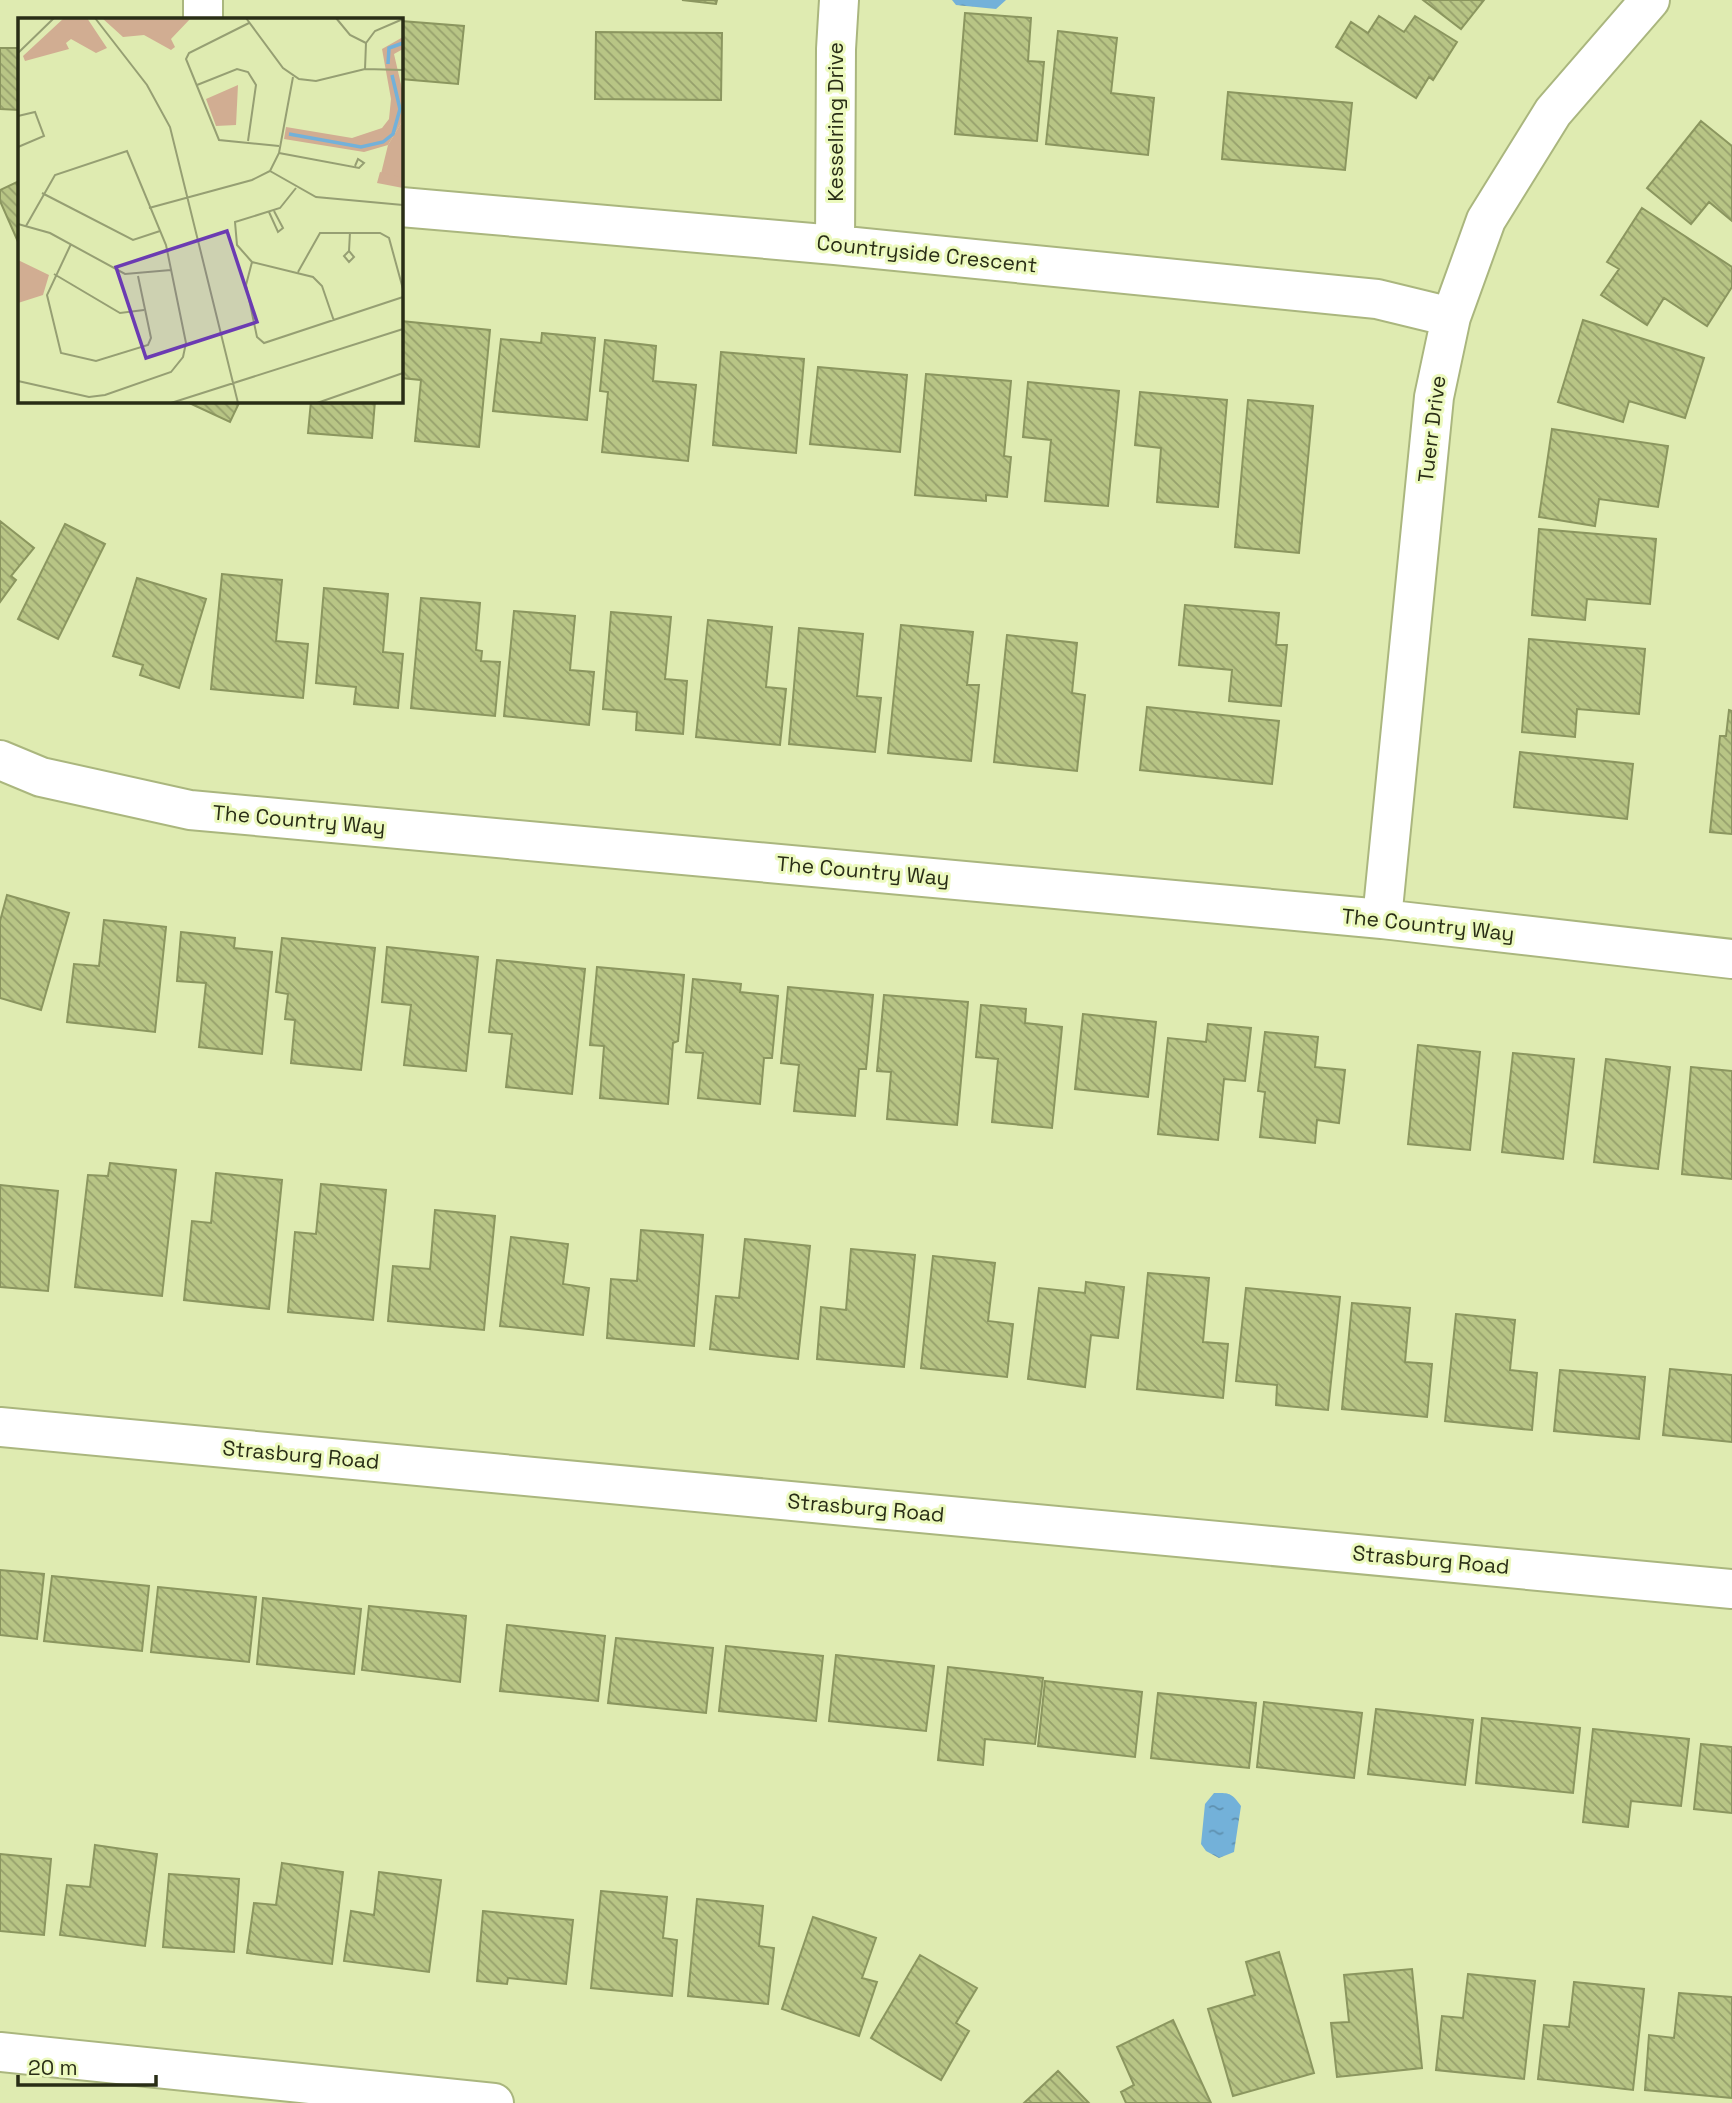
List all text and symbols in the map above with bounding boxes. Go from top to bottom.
inset map [18,18,402,402]
street label: Kesselring Drive [822,42,849,202]
street label: Countryside Crescent [815,228,1039,279]
street label: Tuerr Drive [1412,374,1451,484]
street label: The Country Way [211,798,387,841]
street label: The Country Way [775,849,951,892]
street label: The Country Way [1340,902,1516,947]
street label: Strasburg Road [221,1434,381,1475]
street label: Strasburg Road [786,1487,946,1528]
street label: Strasburg Road [1351,1539,1511,1580]
scale bar [18,2044,156,2088]
text: 20 m [28,2054,78,2081]

